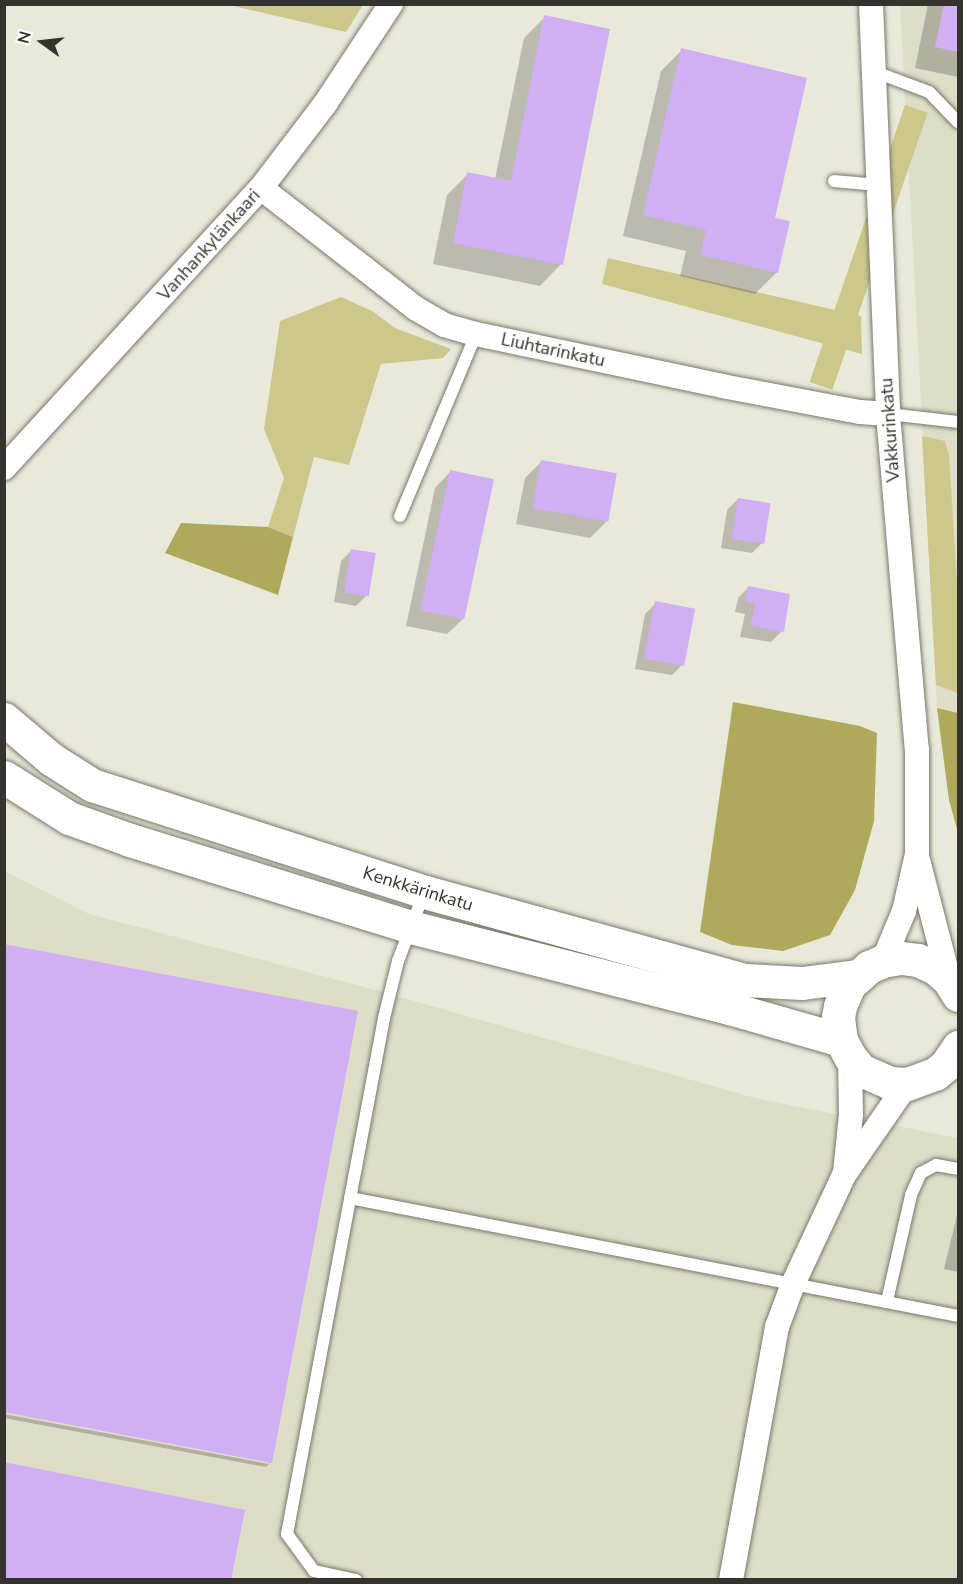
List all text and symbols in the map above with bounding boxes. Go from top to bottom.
north arrow [12,12,72,72]
text: N [12,29,37,46]
street label: Vanhankylänkaari [153,185,265,305]
street label: Liuhtarinkatu [499,328,607,372]
street label: Vakkurinkatu [876,377,904,483]
street label: Kenkkärinkatu [360,862,476,916]

